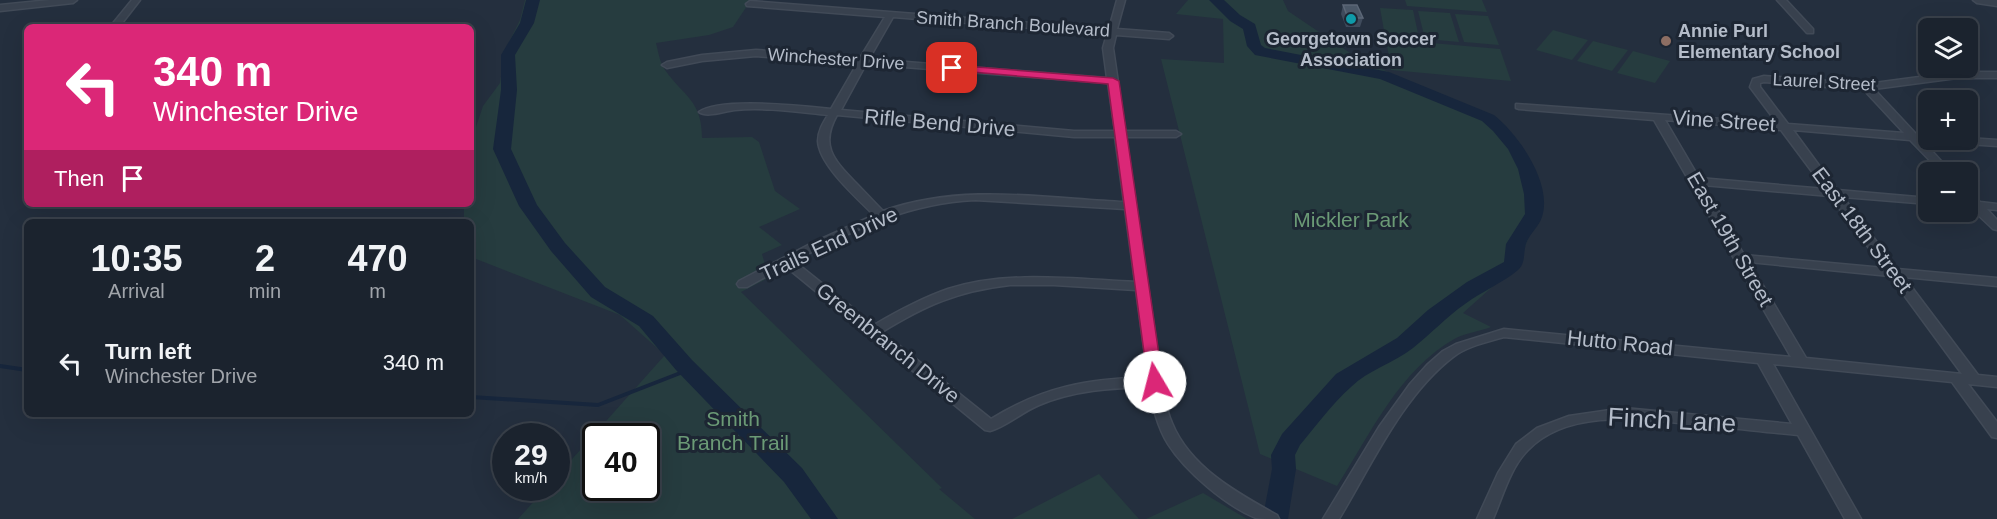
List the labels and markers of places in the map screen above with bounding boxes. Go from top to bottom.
marker: Georgetown Soccer Association [1344,12,1358,26]
place label: Annie Purl Elementary School [1678,21,1840,62]
place label: Georgetown Soccer Association [1266,29,1436,70]
marker: Annie Purl Elementary School [1659,34,1673,48]
pin [926,42,977,93]

